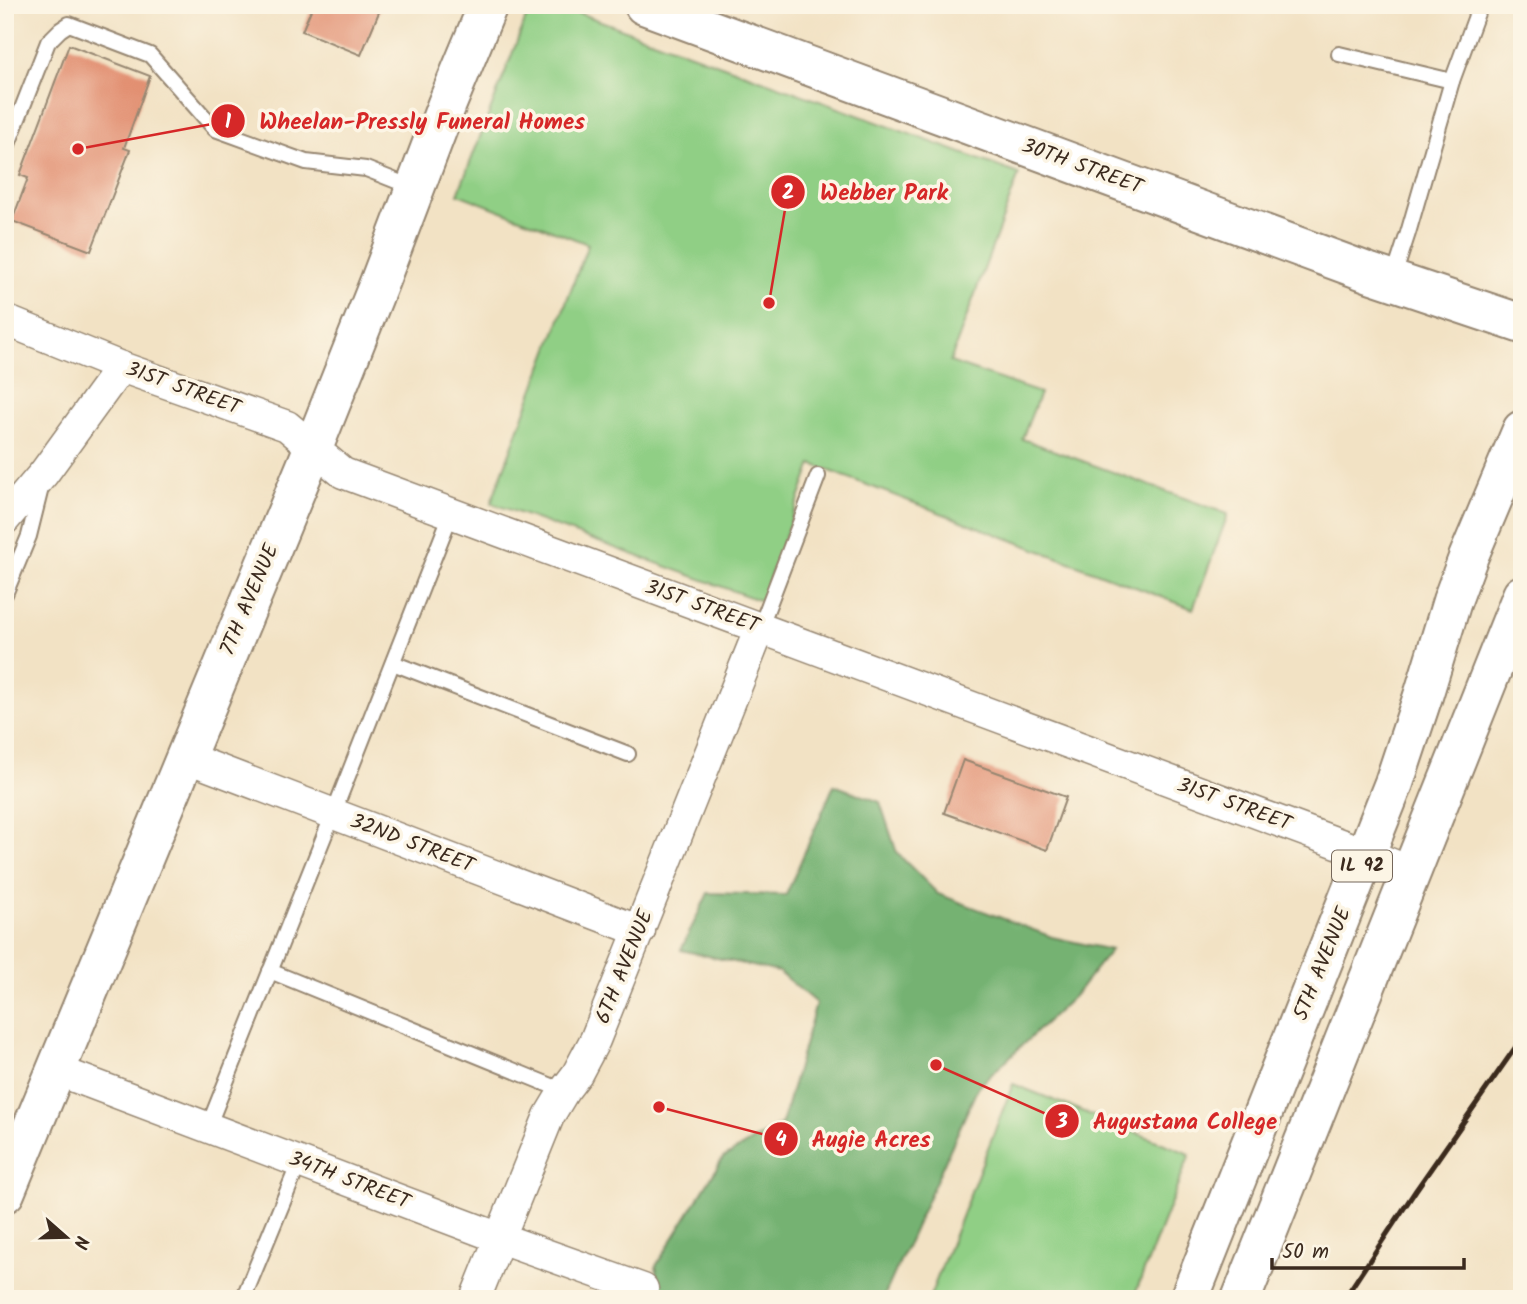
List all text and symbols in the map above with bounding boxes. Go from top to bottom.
callout: Wheelan-Pressly Funeral Homes [210,99,599,143]
text: Wheelan-Pressly Funeral Homes [259,105,585,141]
text: 1 [225,106,232,139]
street label: 30TH STREET [1017,130,1149,205]
callout: Webber Park [771,170,962,214]
text: Webber Park [820,176,949,212]
text: 2 [782,177,794,210]
street label: 31ST STREET [121,353,247,426]
street label: 7TH AVENUE [212,538,289,661]
street label: 31ST STREET [640,571,766,644]
street label: 31ST STREET [1172,769,1298,842]
street label: 32ND STREET [345,805,481,883]
road number: IL 92 [1332,850,1392,881]
street label: 5TH AVENUE [1285,901,1361,1026]
street label: 6TH AVENUE [587,904,663,1029]
callout: Augustana College [1044,1099,1292,1143]
text: Augustana College [1093,1105,1277,1141]
text: 3 [1055,1106,1068,1139]
callout: Augie Acres [763,1117,945,1161]
text: Augie Acres [812,1123,931,1159]
text: 4 [775,1124,787,1157]
street label: 34TH STREET [283,1143,416,1220]
north arrow [32,1202,102,1272]
scale bar [1272,1227,1464,1271]
text: N [64,1231,96,1253]
text: 50 m [1282,1236,1329,1269]

